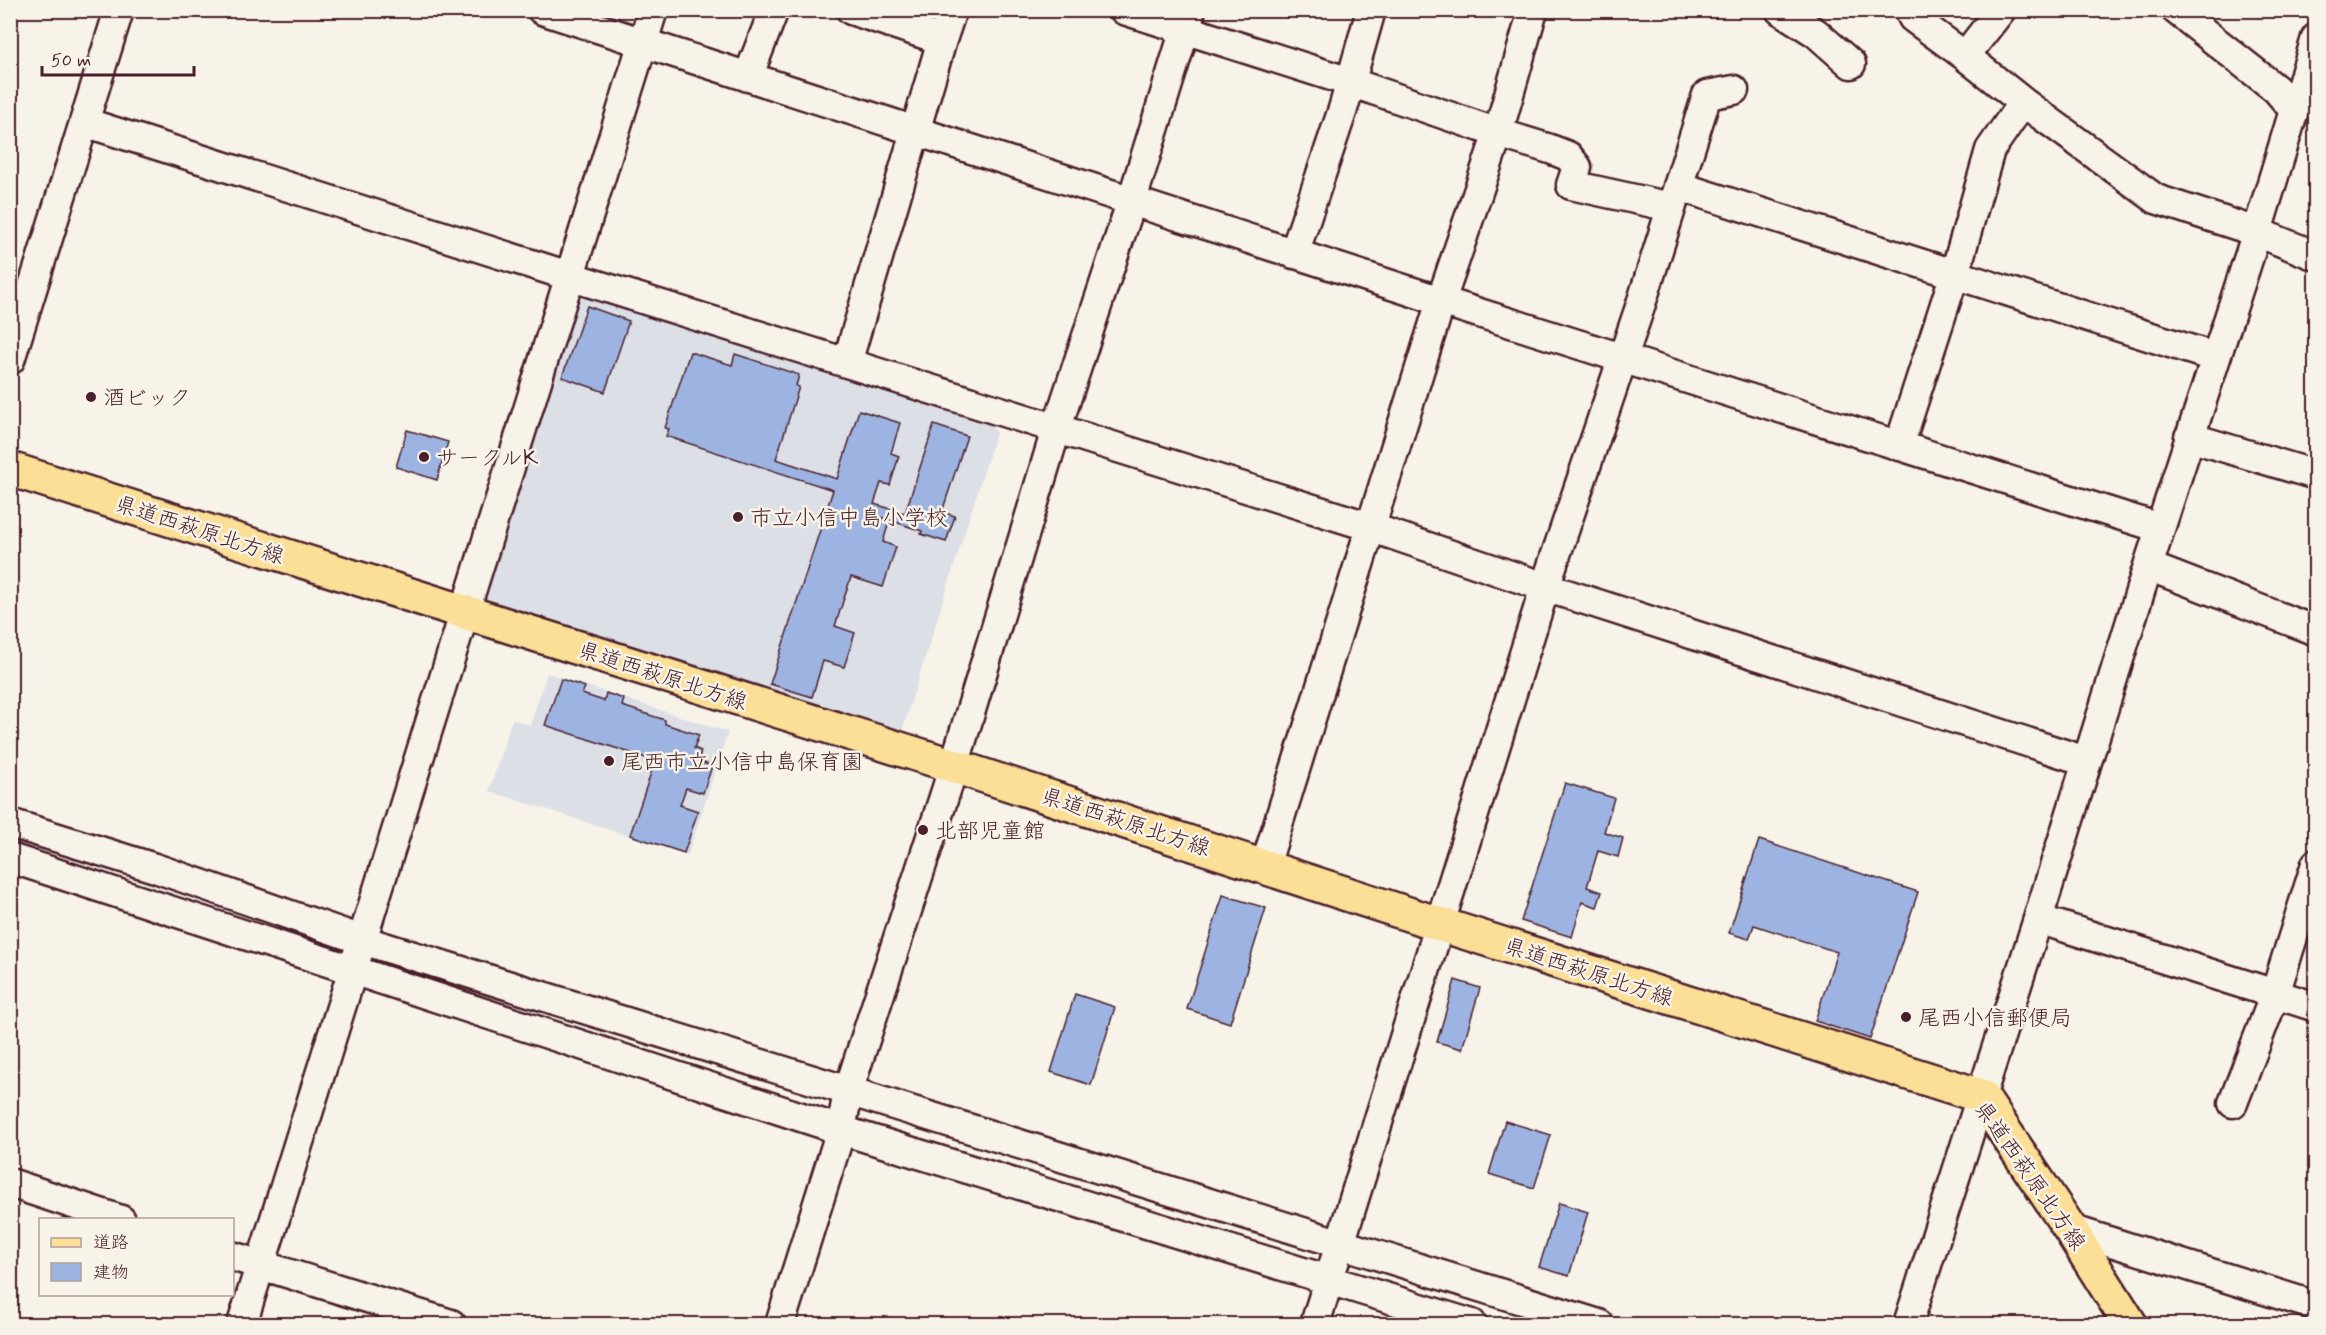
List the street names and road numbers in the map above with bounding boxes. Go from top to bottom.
street label: 県道西萩原北方線 [111,490,287,571]
street label: 県道西萩原北方線 [574,636,750,717]
street label: 県道西萩原北方線 [1037,782,1213,863]
street label: 県道西萩原北方線 [1500,932,1676,1013]
street label: 県道西萩原北方線 [1967,1096,2091,1256]

